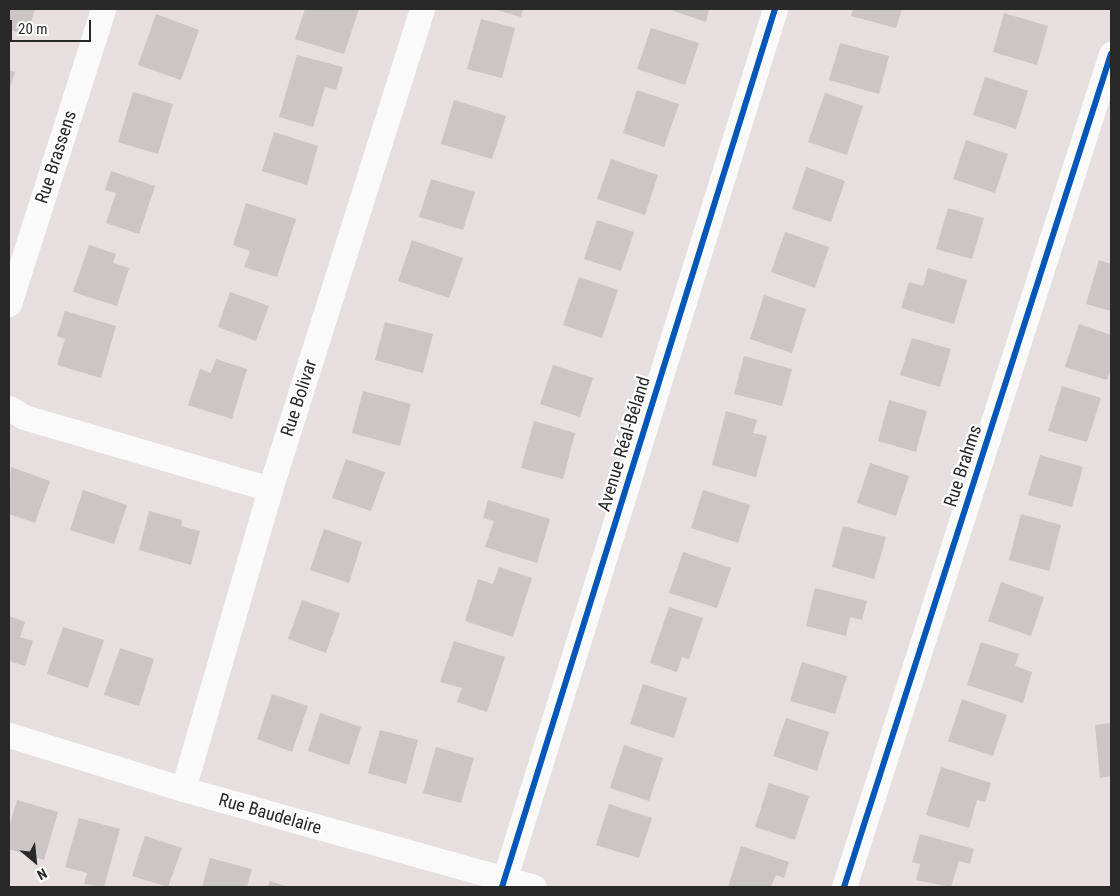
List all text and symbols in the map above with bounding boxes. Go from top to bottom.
scale bar [12,10,94,42]
text: 20 m [18,20,48,38]
street label: Rue Brassens [31,108,81,206]
street label: Rue Bolivar [276,357,322,439]
street label: Avenue Réal-Béland [593,374,655,514]
street label: Rue Brahms [940,422,986,510]
street label: Rue Baudelaire [216,789,324,839]
north arrow [10,836,60,886]
text: N [35,865,50,883]

